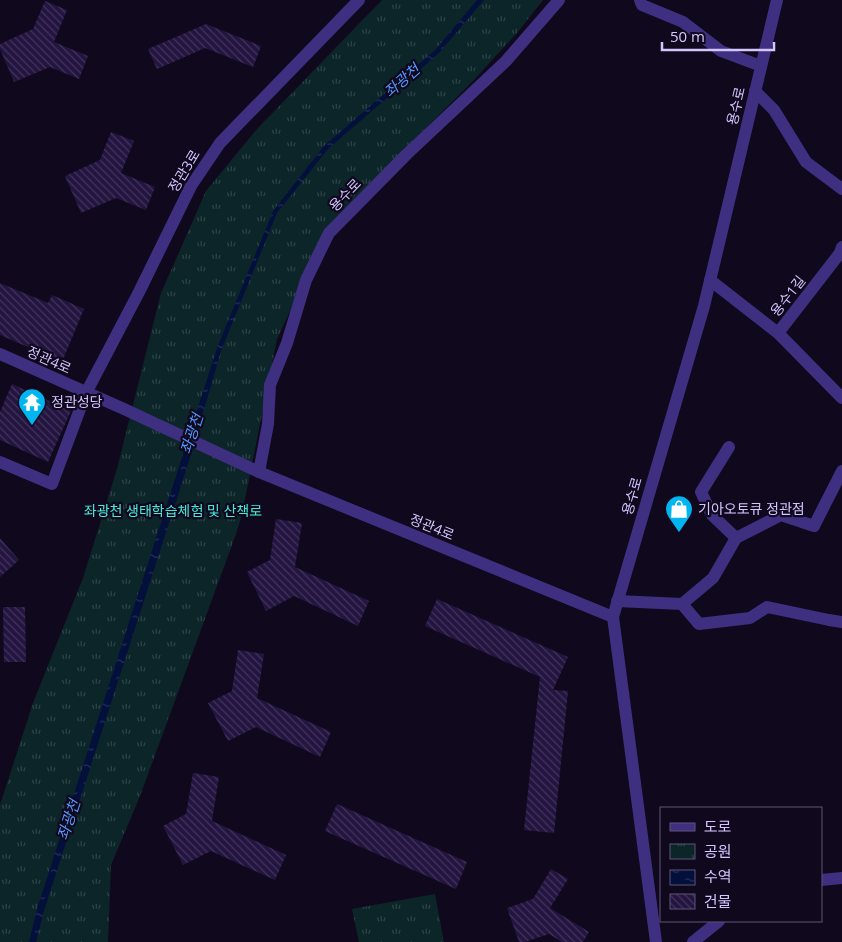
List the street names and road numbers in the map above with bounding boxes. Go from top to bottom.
street label: 용수로 [722,85,749,127]
street label: 정관3로 [163,146,204,196]
street label: 용수로 [324,174,365,215]
street label: 용수1길 [766,271,809,320]
street label: 정관4로 [24,341,74,378]
street label: 용수로 [617,475,646,517]
street label: 정관4로 [407,509,457,544]

